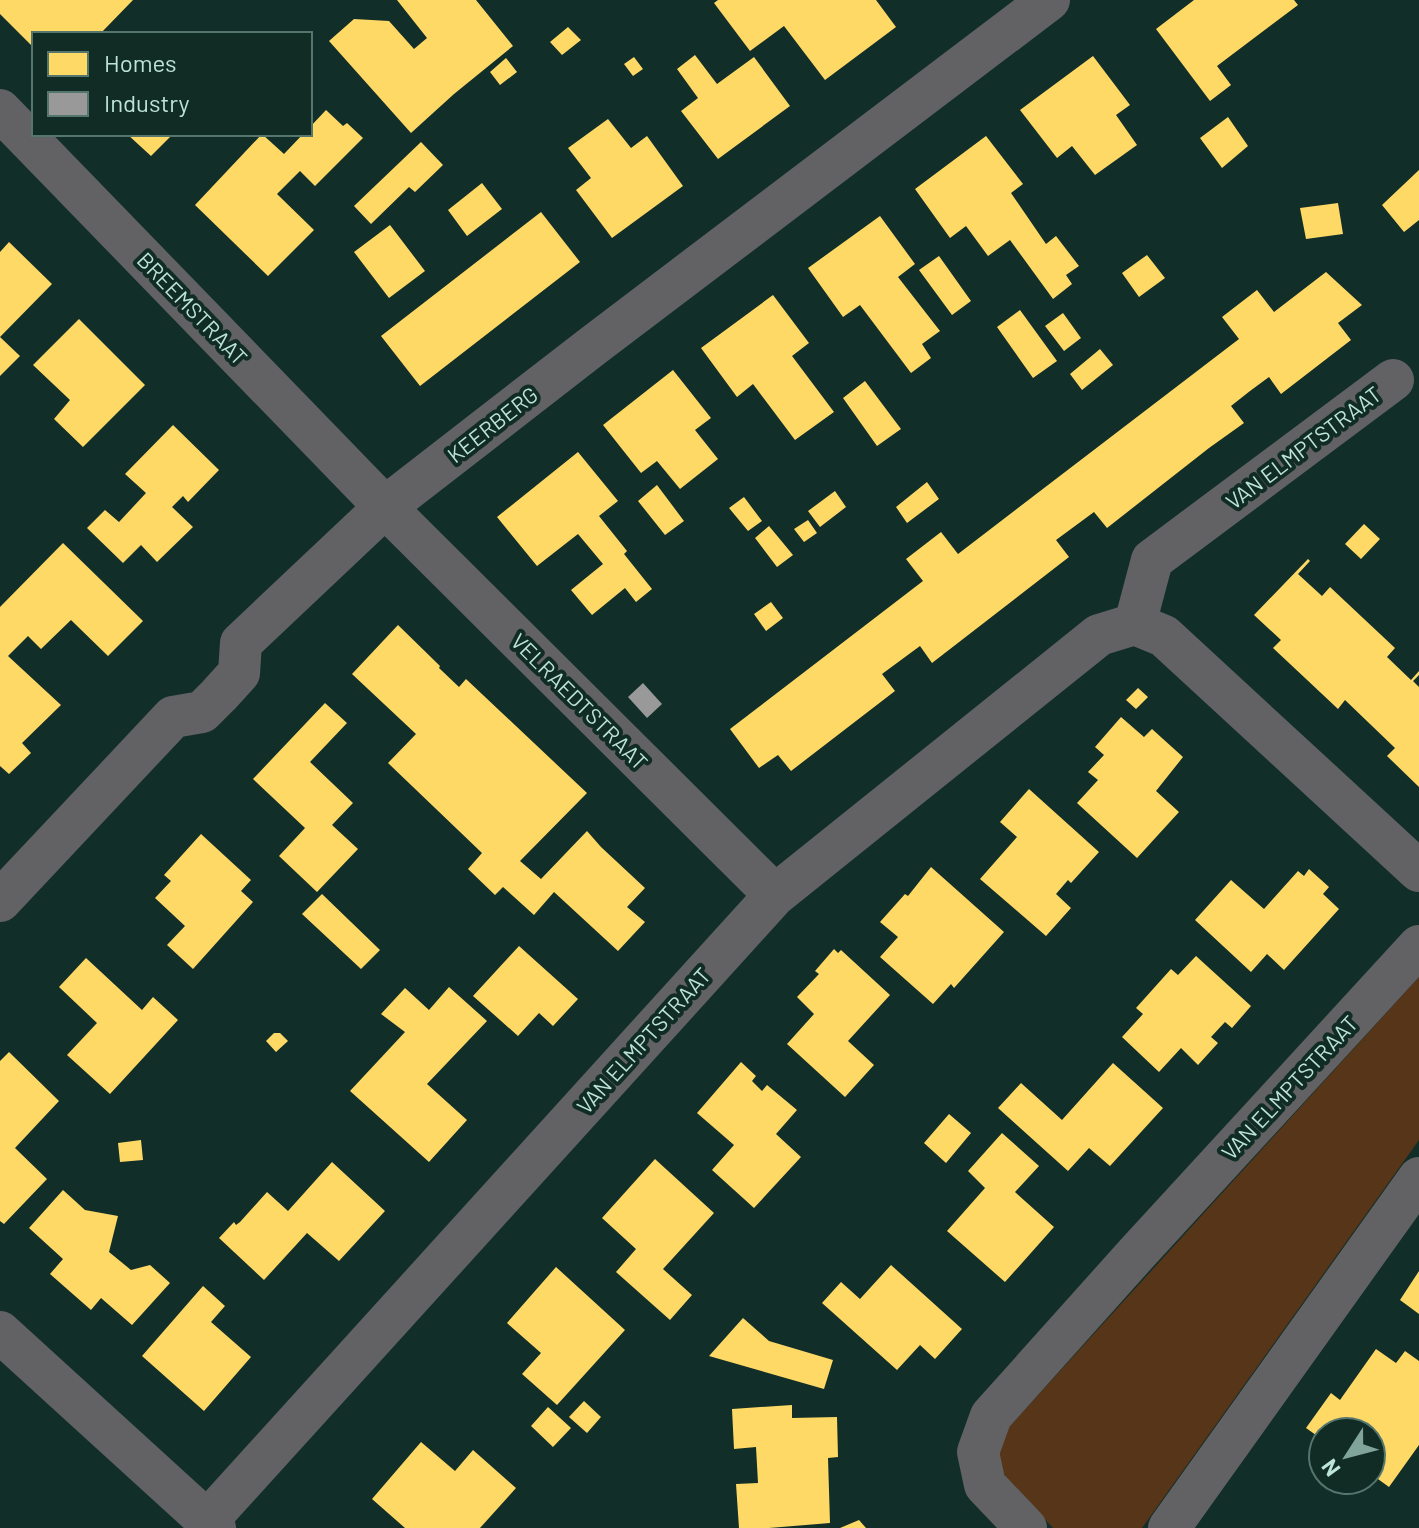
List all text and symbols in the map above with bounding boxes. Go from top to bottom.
legend [32,32,312,136]
text: Homes [104,48,177,77]
text: Industry [104,88,190,117]
street label: BREEMSTRAAT [133,246,253,370]
street label: VAN ELMPTSTRAAT [1220,380,1386,514]
street label: KEERBERG [442,381,542,467]
street label: VELRAEDTSTRAAT [506,627,654,775]
street label: VAN ELMPTSTRAAT [571,962,715,1118]
street label: VAN ELMPTSTRAAT [1216,1010,1362,1164]
north arrow [1307,1416,1387,1496]
text: N [1315,1455,1345,1482]

